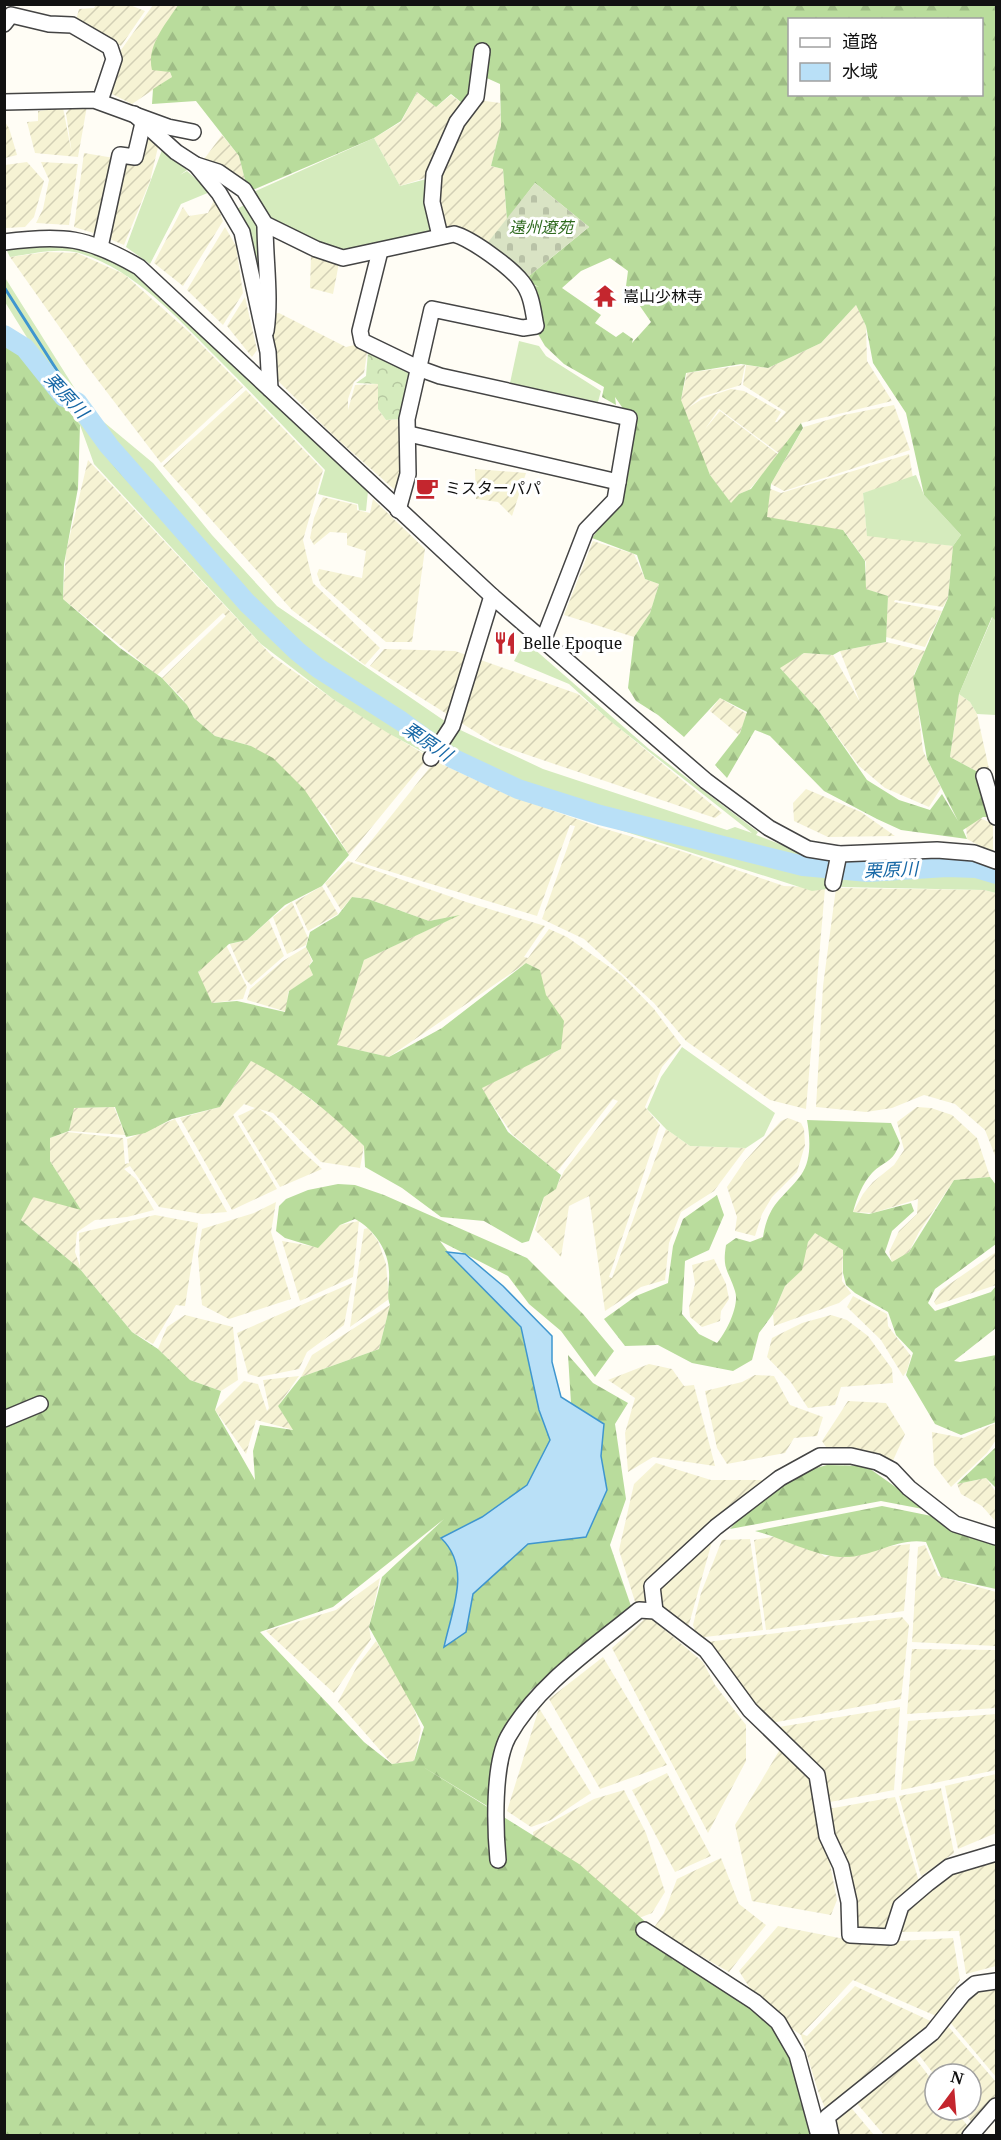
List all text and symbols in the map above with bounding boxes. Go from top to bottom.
legend [788,18,983,96]
text: 道路 [842,29,878,53]
text: 水域 [842,59,878,83]
park label: 遠州遼苑 [509,216,576,238]
temple icon: 嵩山少林寺 [592,283,618,309]
place label: 嵩山少林寺 [623,285,703,307]
water label: 栗原川 [40,367,96,424]
cafe icon: ミスターパパ [414,475,440,501]
place label: ミスターパパ [445,477,541,499]
restaurant icon: Belle Epoque [492,630,518,656]
place label: Belle Epoque [523,632,622,654]
water label: 栗原川 [399,716,459,767]
water label: 栗原川 [864,856,920,882]
north arrow [923,2062,983,2122]
text: N [948,2065,967,2090]

